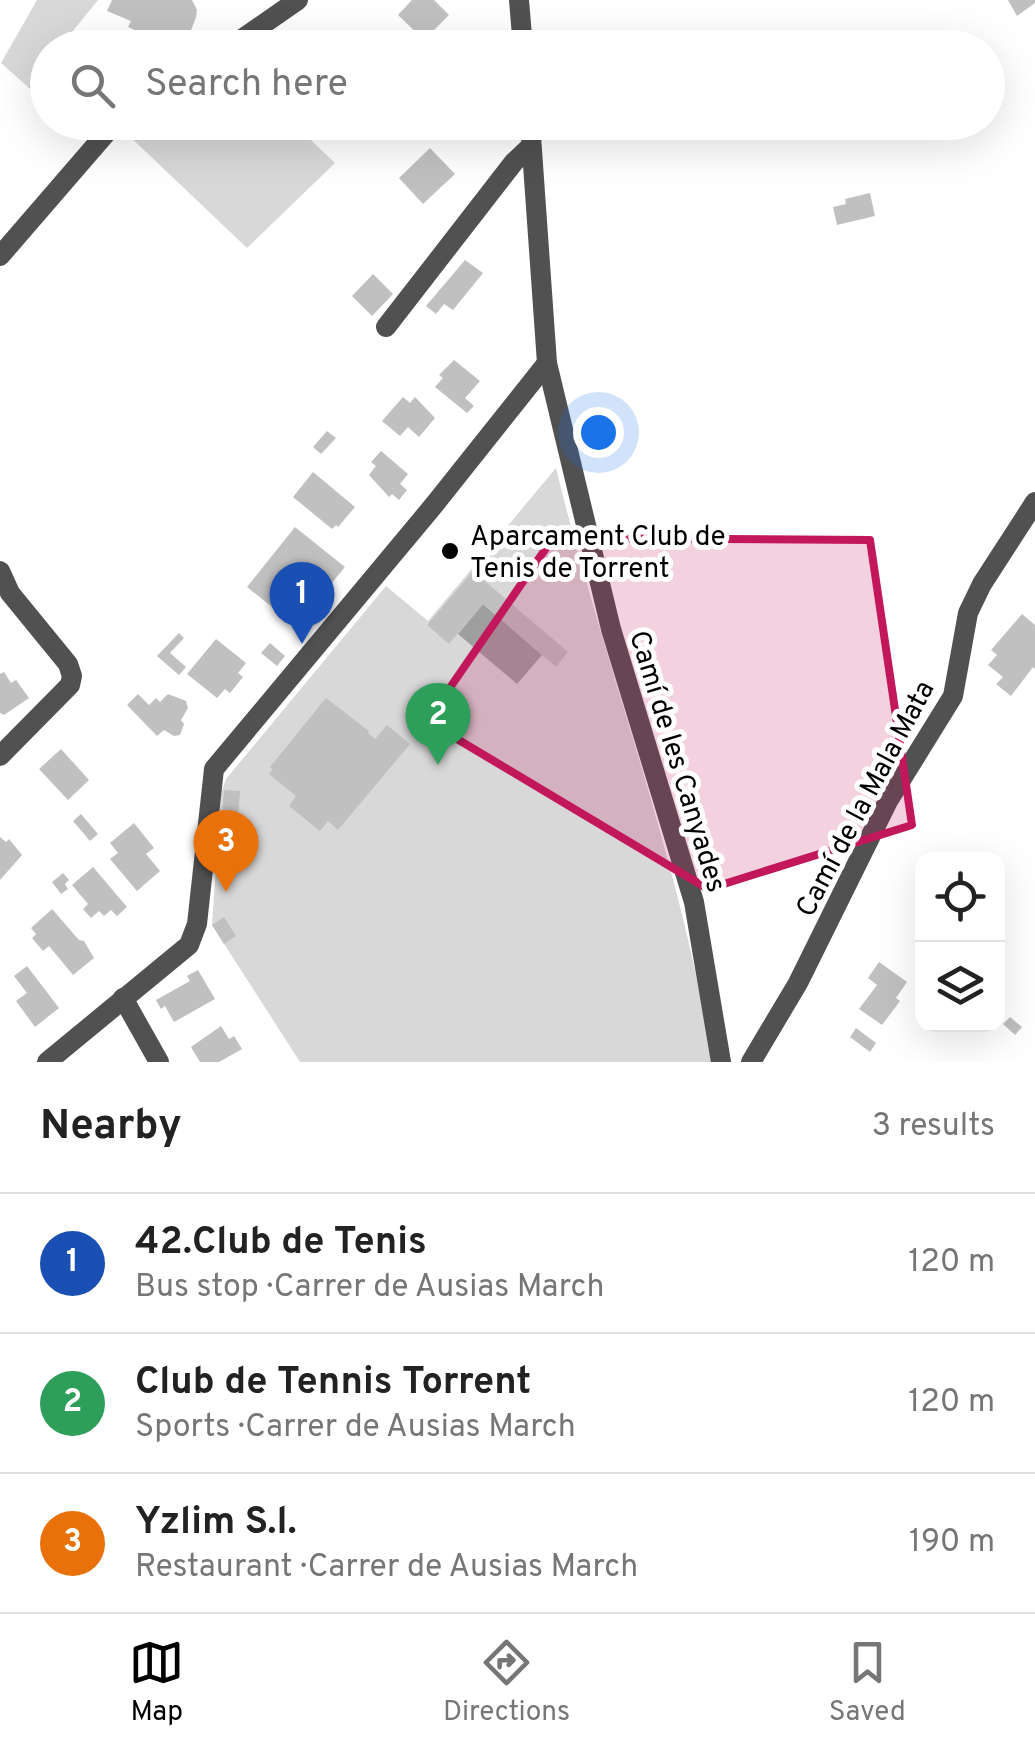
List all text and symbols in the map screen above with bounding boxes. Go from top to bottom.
search box [30,30,1005,140]
icon: search [65,58,120,113]
text: Search here [145,61,348,110]
your location [573,407,624,458]
place label: Aparcament Club de Tenis de Torrent [470,520,726,588]
marker: Aparcament Club de Tenis de Torrent [439,540,461,562]
pin: 1 [270,562,334,644]
street label: Camí de les Canyades [619,627,733,897]
street label: Camí de la Mala Mata [789,675,944,924]
pin: 2 [406,682,470,765]
pin: 3 [194,810,258,892]
map controls [915,852,1005,1032]
button: locate [915,852,1005,942]
button: layers [915,942,1005,1032]
text: Nearby [40,1101,182,1154]
text: 3 results [872,1107,995,1147]
text: 42.Club de Tenis [135,1219,427,1268]
text: 1 [66,1243,79,1283]
text: 120 m [908,1243,995,1283]
text: Bus stop · Carrer de Ausias March [135,1268,604,1308]
text: Club de Tennis Torrent [135,1359,531,1408]
text: 2 [63,1383,82,1423]
text: 120 m [908,1383,995,1423]
text: Sports · Carrer de Ausias March [135,1408,576,1448]
text: Yzlim S.l. [135,1499,297,1548]
text: 3 [63,1523,82,1563]
text: 190 m [909,1523,995,1563]
text: Restaurant · Carrer de Ausias March [135,1548,638,1588]
tab: Map [129,1635,184,1731]
tab: Directions [443,1635,570,1731]
tab: Saved [829,1635,906,1731]

